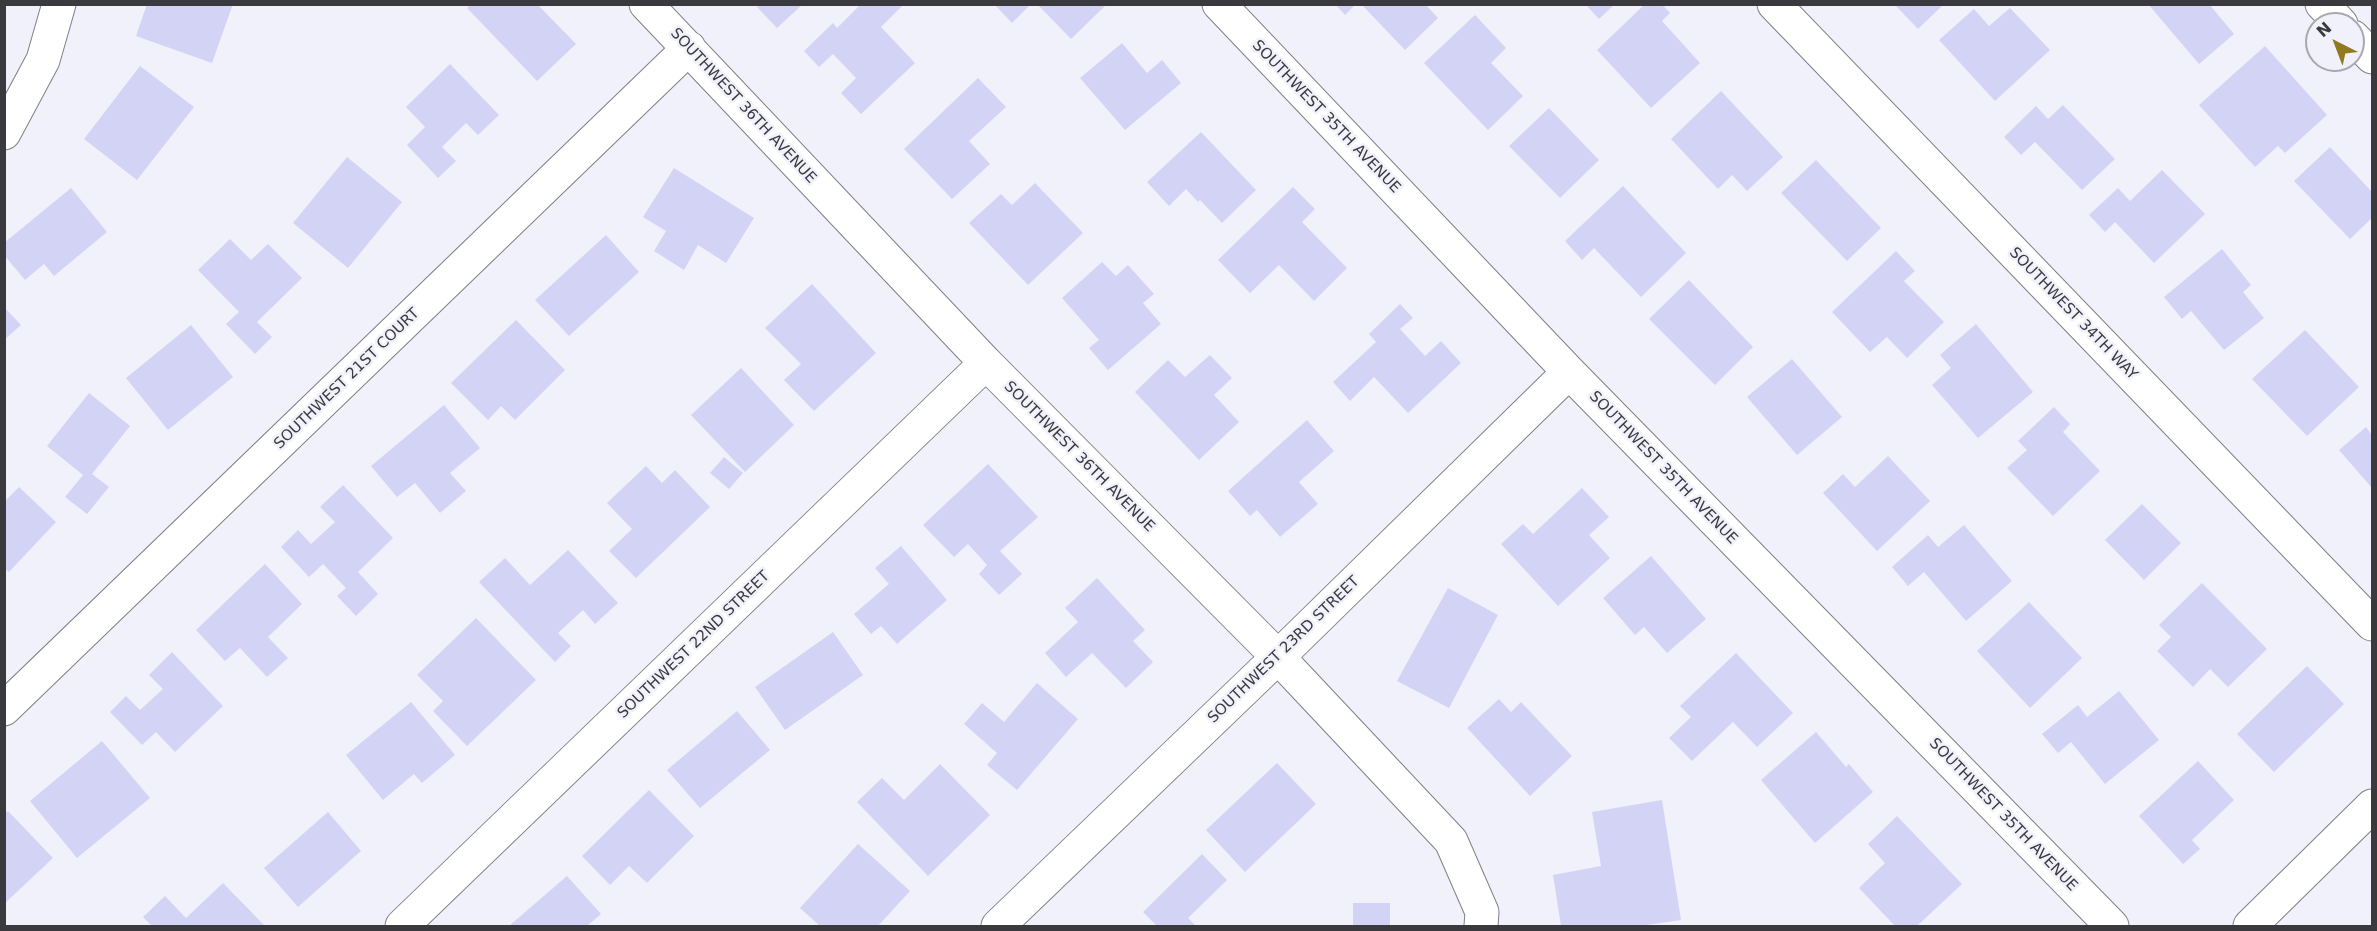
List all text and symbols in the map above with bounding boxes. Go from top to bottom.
north arrow [2305,12,2365,72]
text: N [2313,18,2335,41]
street label: SOUTHWEST 36TH AVENUE [666,25,820,187]
street label: SOUTHWEST 35TH AVENUE [1248,37,1404,197]
street label: SOUTHWEST 34TH WAY [2005,244,2141,384]
street label: SOUTHWEST 21ST COURT [271,305,423,453]
street label: SOUTHWEST 36TH AVENUE [1000,378,1158,536]
street label: SOUTHWEST 35TH AVENUE [1585,388,1741,548]
street label: SOUTHWEST 22ND STREET [614,568,774,722]
street label: SOUTHWEST 23RD STREET [1205,573,1363,727]
street label: SOUTHWEST 35TH AVENUE [1925,735,2081,895]

